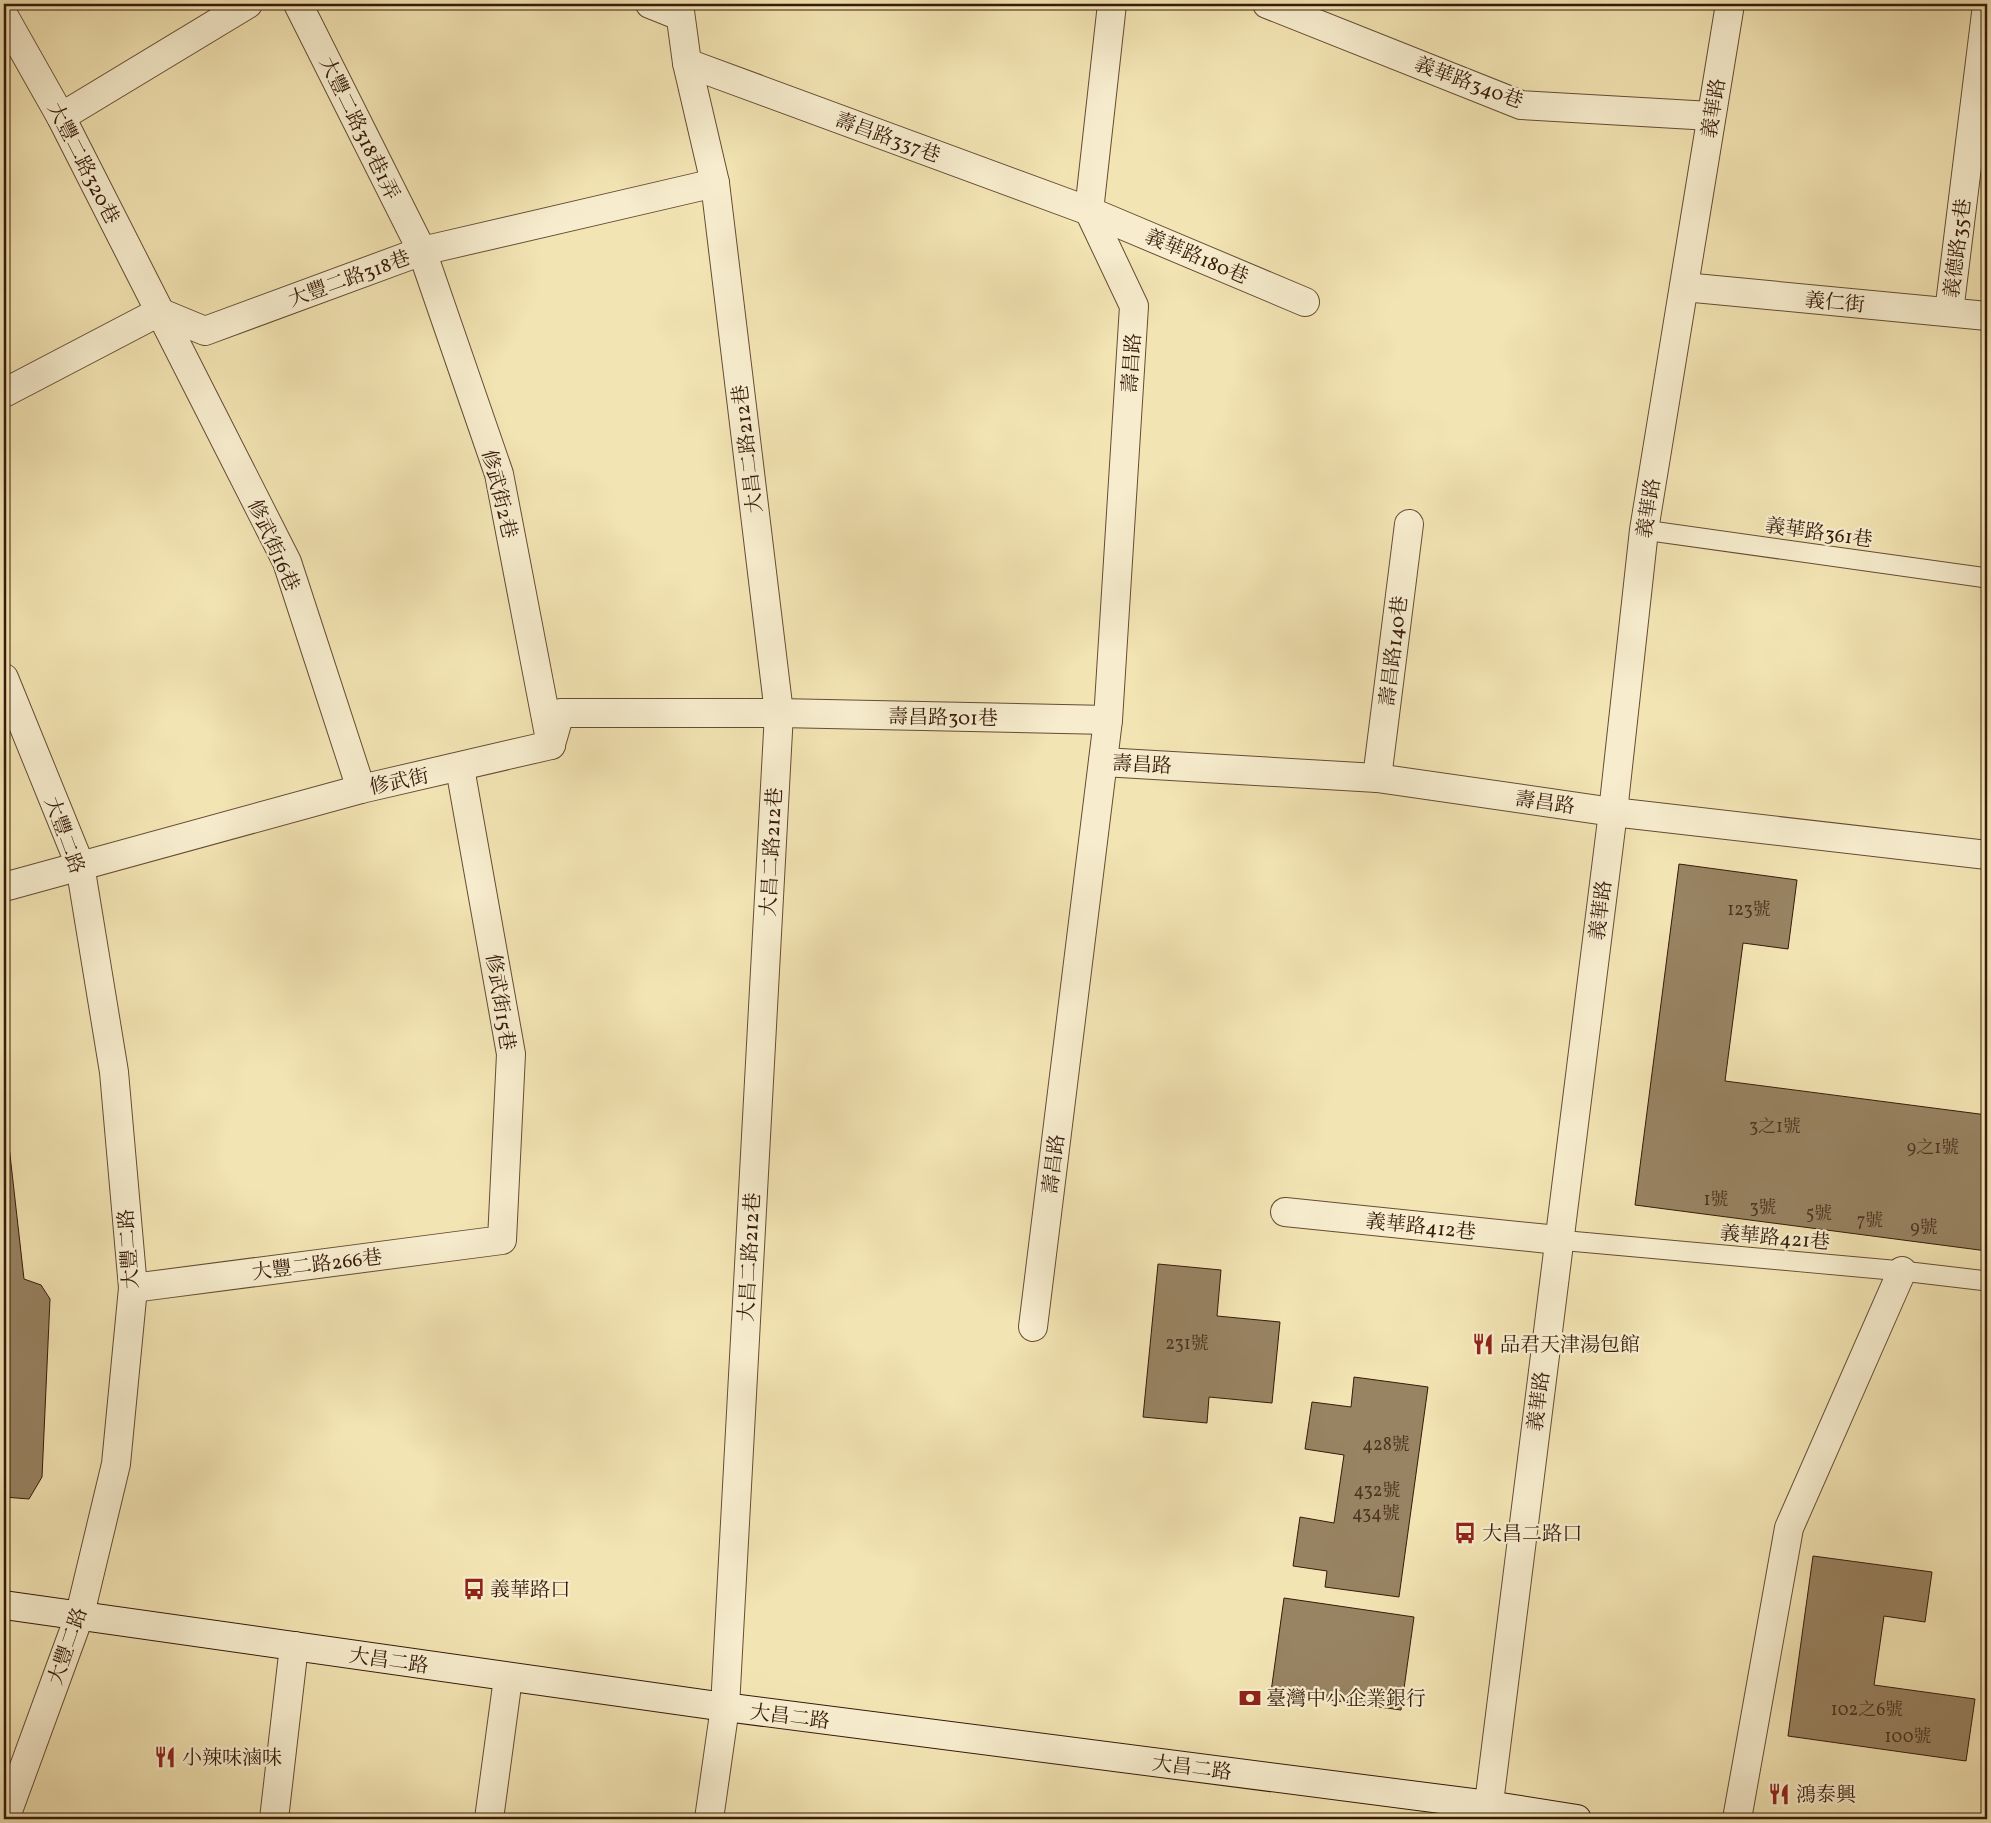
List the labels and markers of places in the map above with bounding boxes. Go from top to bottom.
restaurant icon: 品君天津湯包館 [1470,1331,1496,1357]
place label: 品君天津湯包館 [1500,1332,1640,1360]
bus stop icon: 大昌二路口 [1452,1520,1478,1546]
place label: 大昌二路口 [1482,1521,1582,1549]
bus stop icon: 義華路口 [461,1576,487,1602]
place label: 義華路口 [490,1577,570,1605]
bank icon: 臺灣中小企業銀行 [1237,1685,1263,1711]
place label: 臺灣中小企業銀行 [1266,1686,1426,1714]
restaurant icon: 小辣味滷味 [152,1744,178,1770]
place label: 小辣味滷味 [182,1745,282,1773]
restaurant icon: 鴻泰興 [1766,1781,1792,1807]
place label: 鴻泰興 [1796,1782,1856,1810]

